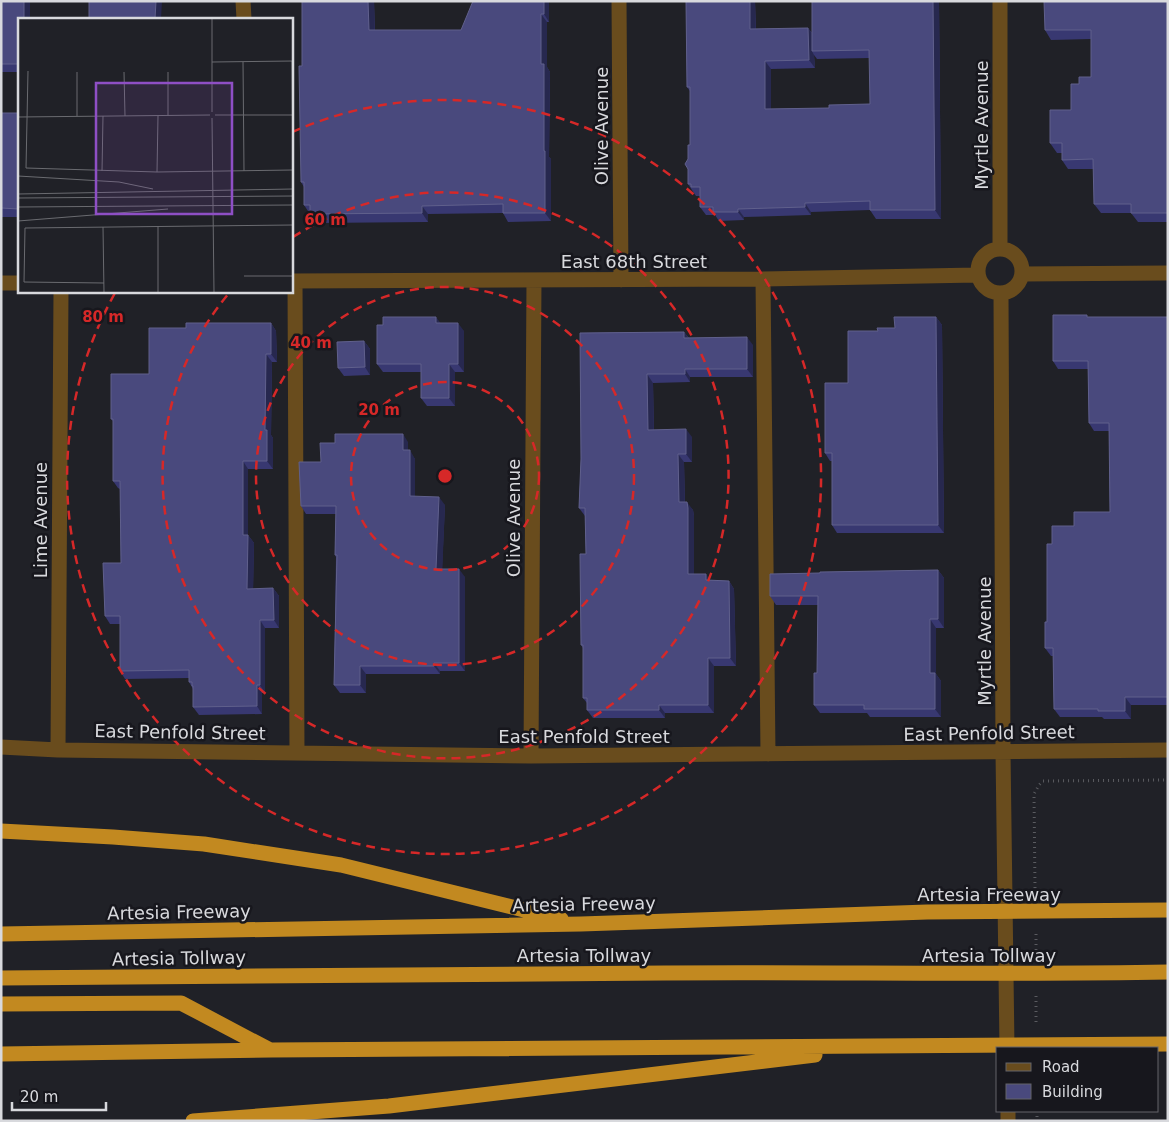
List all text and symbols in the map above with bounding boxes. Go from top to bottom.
inset map [18,18,292,292]
street label: Myrtle Avenue [971,60,992,190]
street label: Olive Avenue [591,67,612,185]
text: 60 m [304,211,346,229]
street label: East 68th Street [561,251,707,272]
text: 80 m [82,308,124,326]
text: 40 m [290,334,332,352]
text: 20 m [358,401,400,419]
street label: Olive Avenue [503,459,524,577]
street label: Lime Avenue [30,462,51,578]
centre of rings [436,467,454,485]
street label: Myrtle Avenue [974,576,995,706]
street label: East Penfold Street [94,720,266,744]
street label: East Penfold Street [903,721,1075,745]
street label: East Penfold Street [498,726,670,747]
street label: Artesia Freeway [917,884,1061,905]
street label: Artesia Freeway [512,892,656,916]
street label: Artesia Freeway [107,900,251,924]
street label: Artesia Tollway [517,945,652,966]
street label: Artesia Tollway [922,945,1057,966]
street label: Artesia Tollway [112,946,247,970]
legend [996,1047,1159,1112]
text: Road [1042,1058,1080,1076]
scale bar [12,1080,106,1112]
text: Building [1042,1083,1103,1101]
text: 20 m [20,1088,58,1106]

